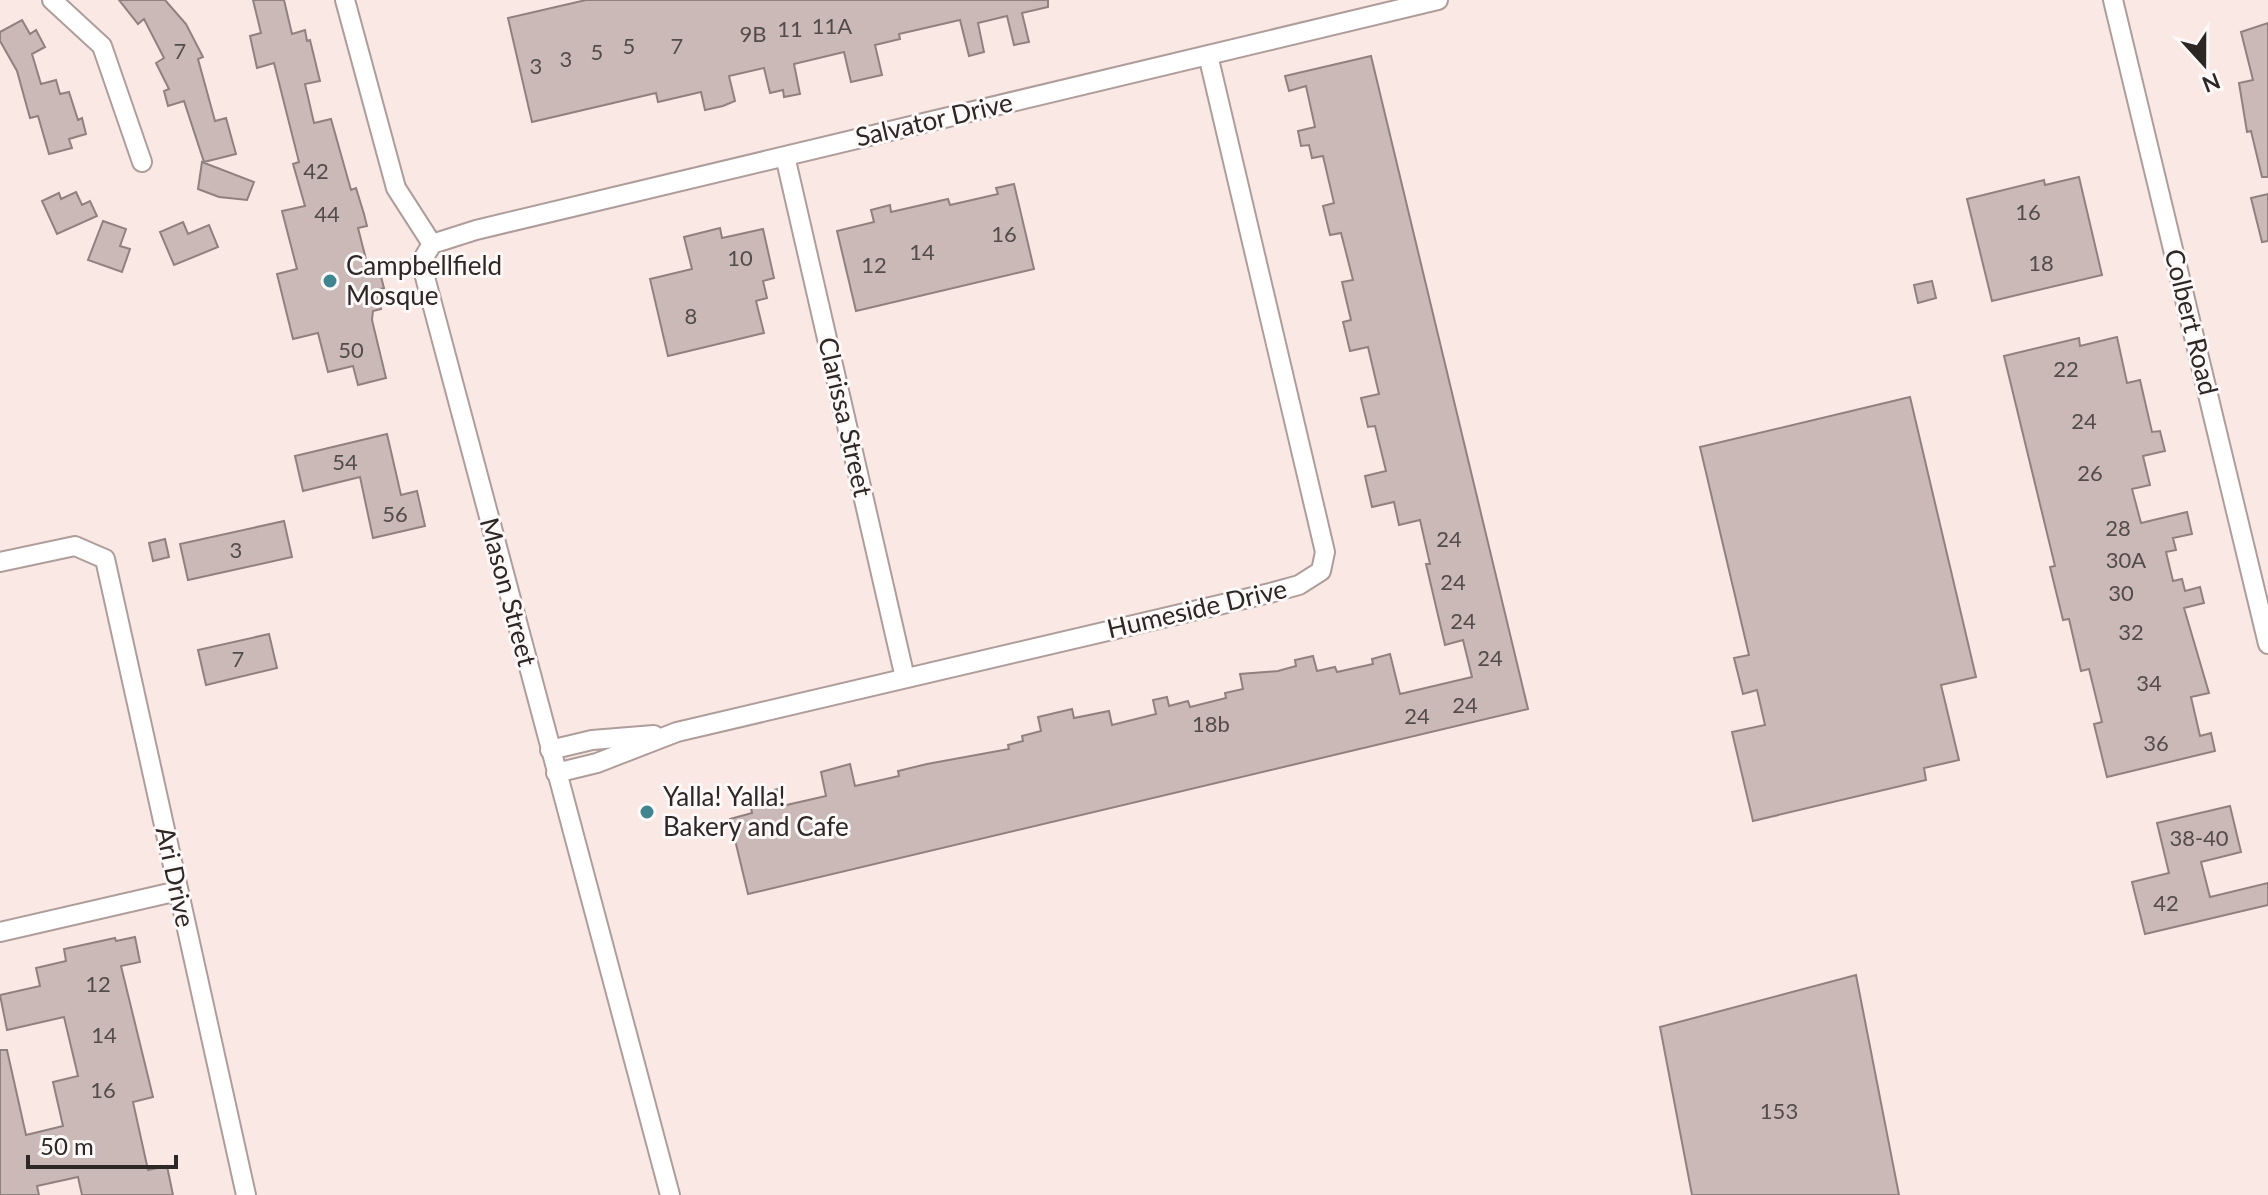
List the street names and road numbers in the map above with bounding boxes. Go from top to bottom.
street label: Salvator Drive [852,85,1016,153]
street label: Colbert Road [2158,245,2226,398]
street label: Clarissa Street [812,334,880,500]
street label: Mason Street [474,514,544,670]
street label: Humeside Drive [1104,572,1290,644]
street label: Ari Drive [150,824,202,930]

